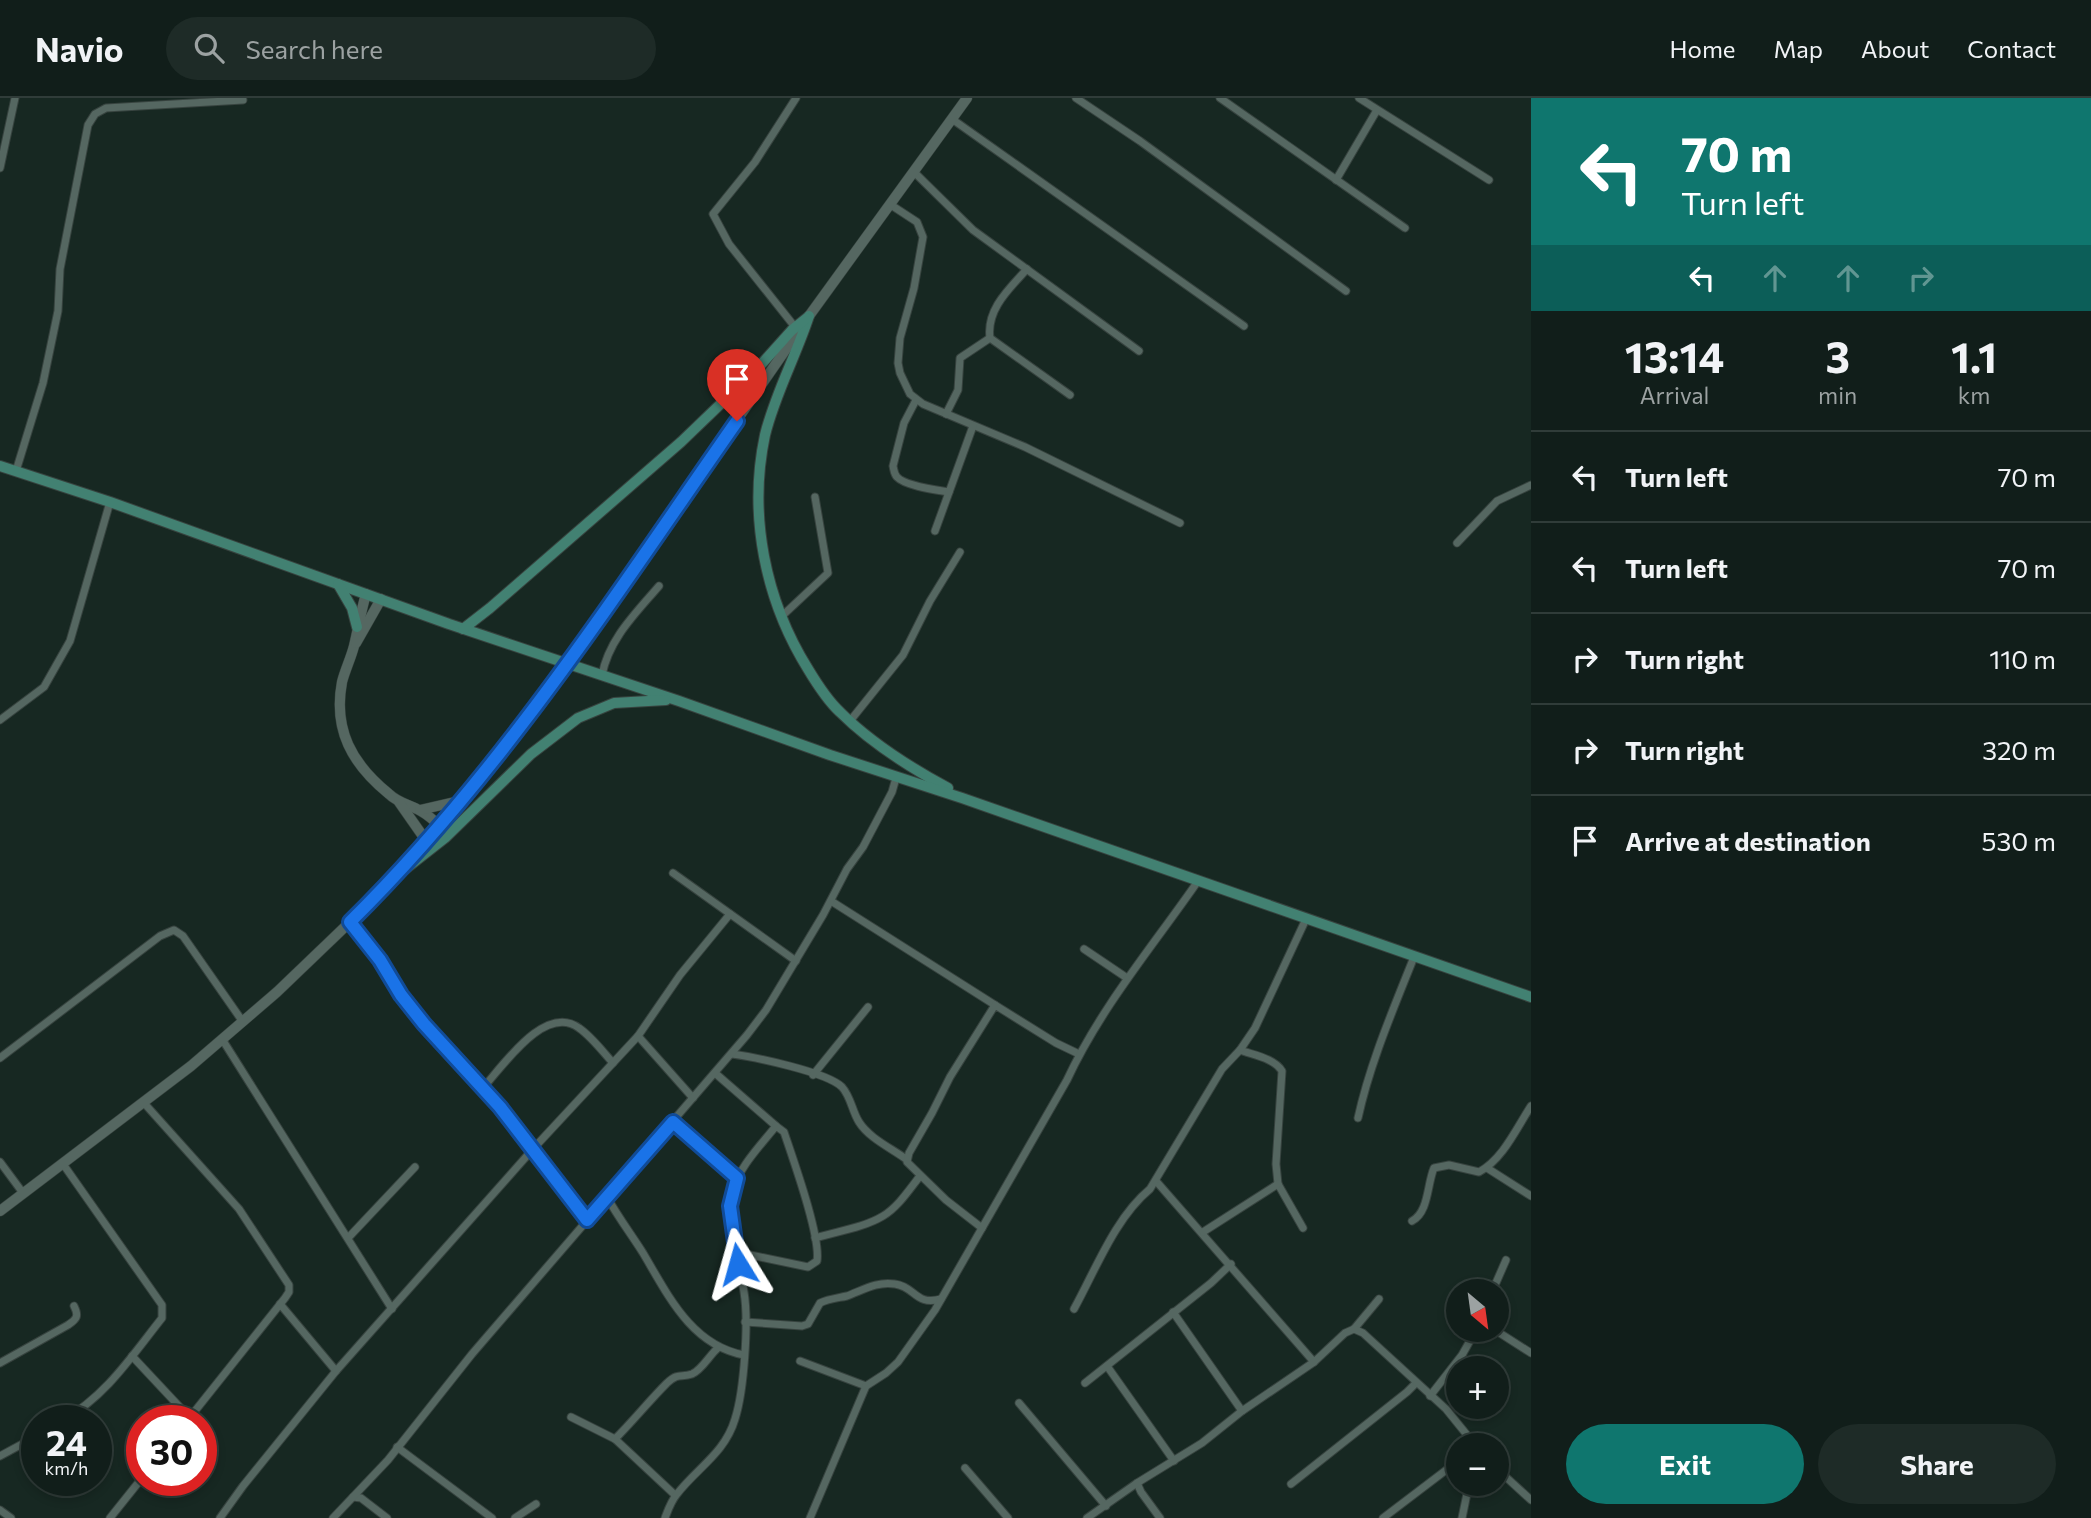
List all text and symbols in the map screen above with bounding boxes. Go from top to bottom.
search box [166,17,656,80]
text: Navio [35,28,124,69]
icon: search [190,29,228,67]
text: Search here [246,33,383,64]
text: Home [1670,34,1736,63]
text: Map [1774,34,1823,63]
text: About [1861,34,1929,63]
text: Contact [1967,34,2056,63]
text: 70 m [1681,122,1792,182]
icon: left [1566,126,1657,217]
text: Turn left [1681,182,1805,222]
icon: left [1683,259,1721,297]
icon: ahead [1756,259,1794,297]
icon: ahead [1829,259,1867,297]
icon: right [1902,259,1940,297]
text: 13:14 [1625,330,1724,382]
text: 3 [1825,330,1850,382]
text: 1.1 [1951,330,1997,382]
pin [707,349,767,421]
icon: arrive [718,360,756,398]
text: Arrival [1640,381,1709,409]
text: min [1818,381,1857,409]
text: km [1958,381,1990,409]
icon: left [1566,458,1604,496]
text: Turn left [1625,461,1728,492]
text: 70 m [1998,461,2056,492]
icon: left [1566,549,1604,587]
text: Turn left [1625,552,1728,583]
text: 70 m [1998,552,2056,583]
icon: right [1566,640,1604,678]
text: Turn right [1625,643,1744,674]
text: 110 m [1989,643,2056,674]
icon: right [1566,731,1604,769]
text: Turn right [1625,734,1744,765]
text: 320 m [1982,734,2056,765]
icon: arrive [1566,822,1604,860]
text: Arrive at destination [1625,825,1871,856]
text: 530 m [1982,825,2056,856]
position arrow [701,1227,775,1301]
north arrow [1446,1279,1508,1342]
map controls [1446,1279,1509,1496]
button: + [1446,1356,1509,1419]
speed limit sign: 30 [126,1405,217,1496]
text: 24 [46,1420,87,1463]
button: Exit [1566,1424,1804,1504]
button: Share [1818,1424,2056,1504]
button: − [1446,1433,1509,1496]
text: km/h [45,1457,88,1479]

